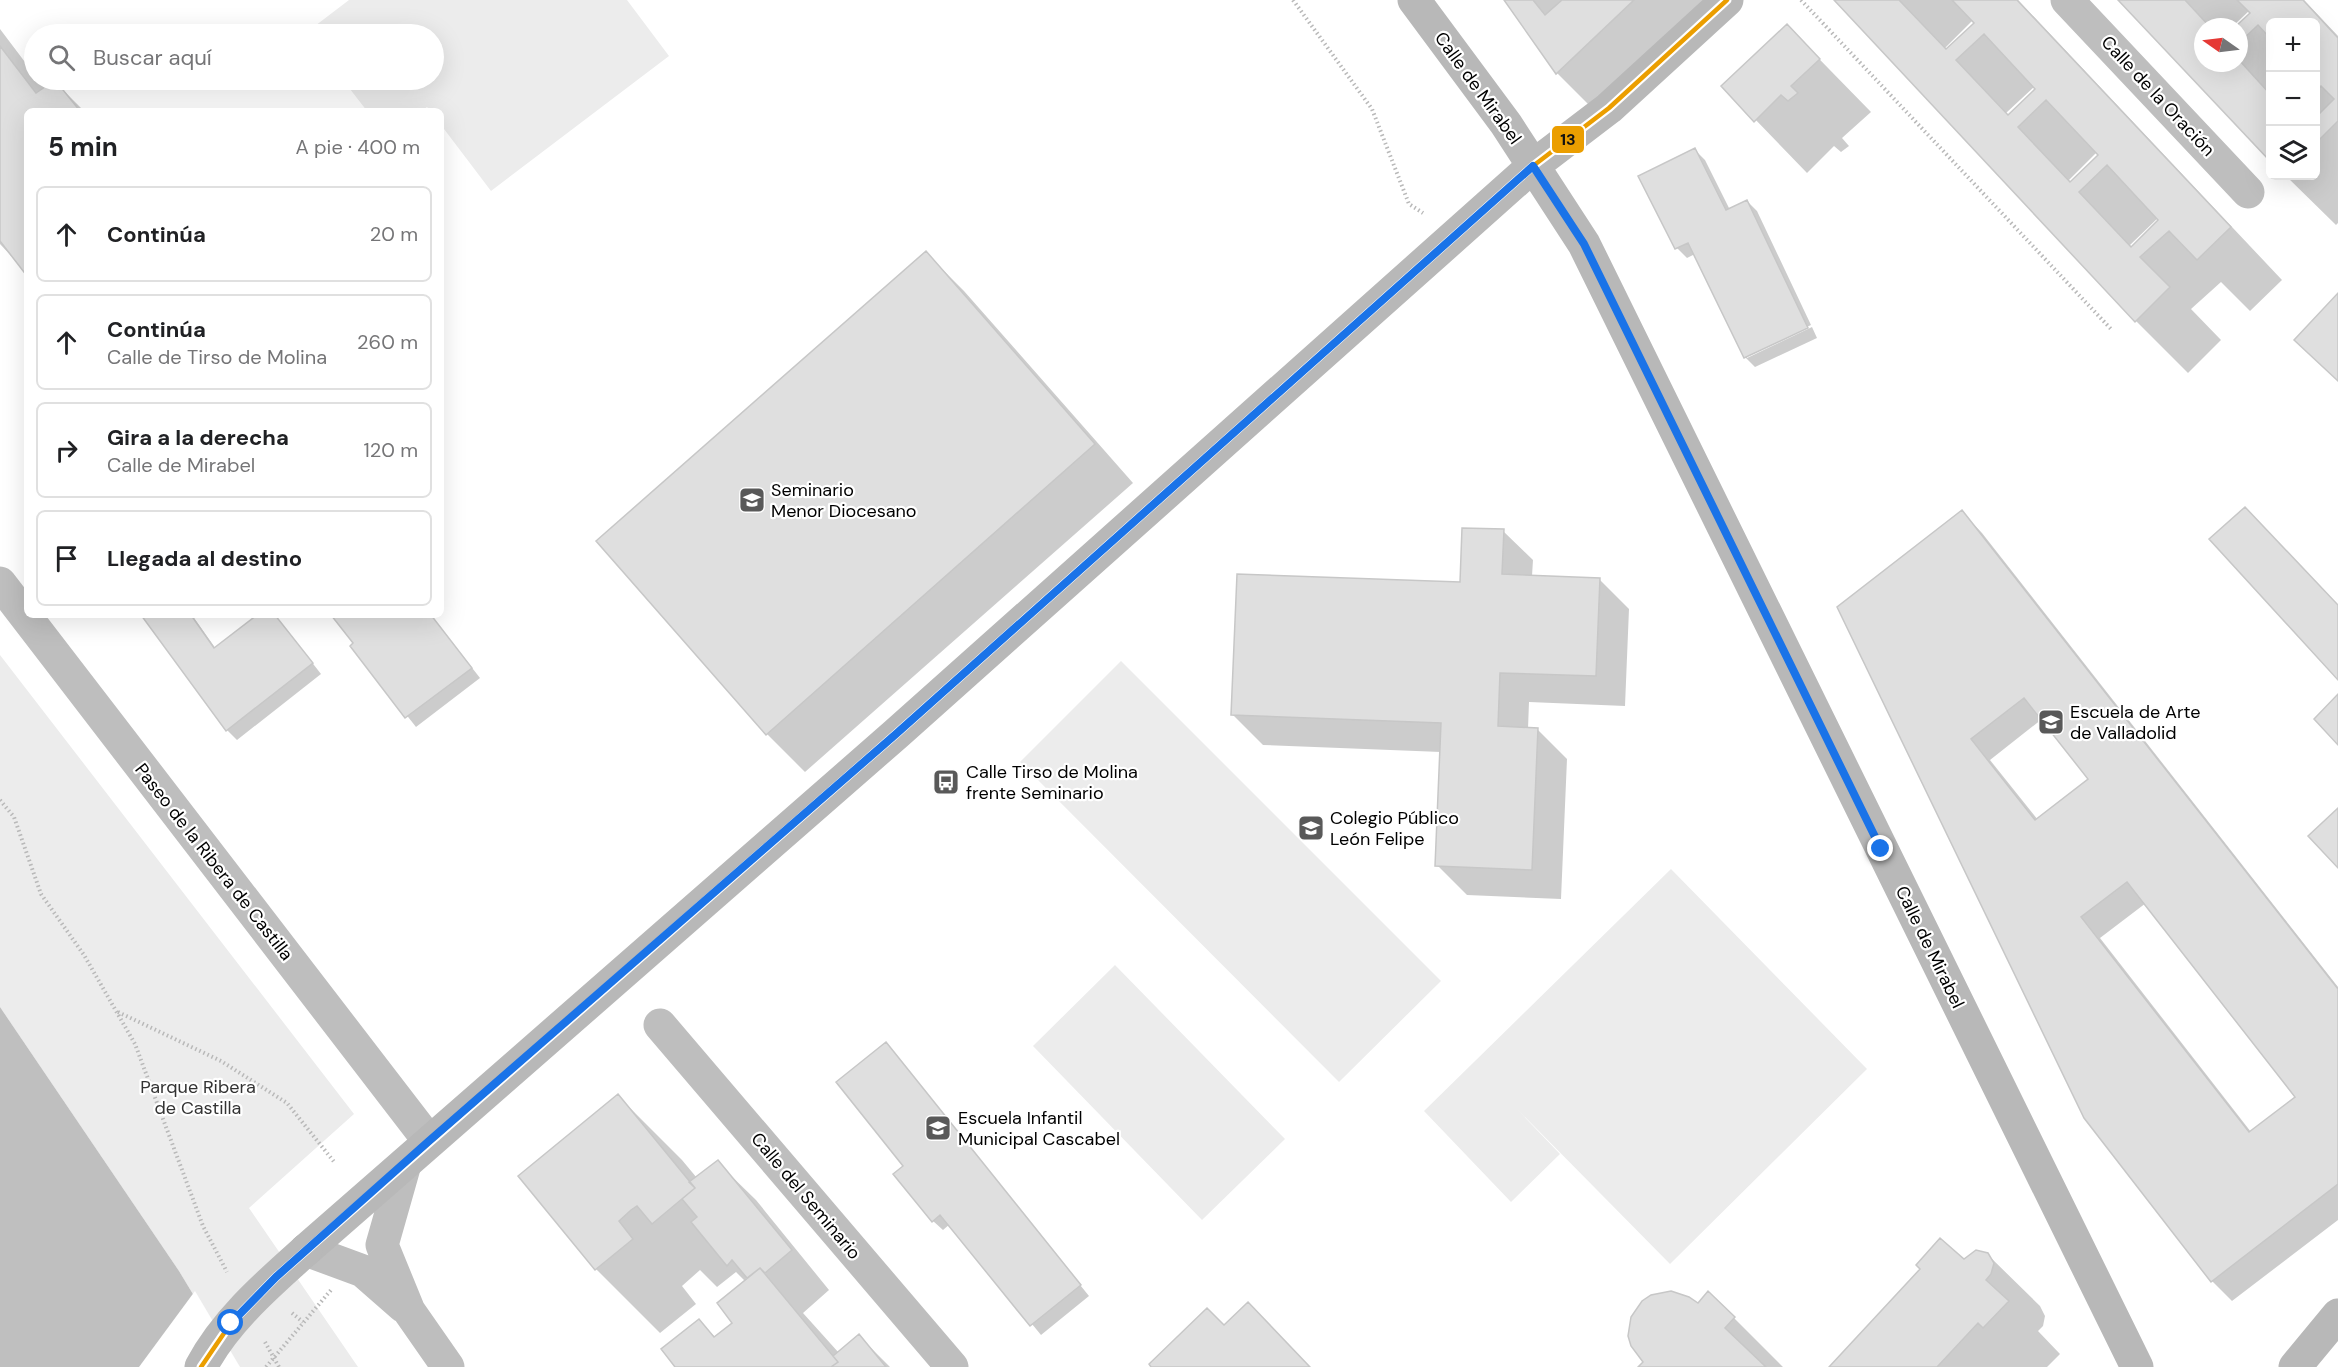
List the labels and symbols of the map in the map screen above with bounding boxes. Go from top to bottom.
north arrow [2194,18,2248,72]
street label: Calle de Mirabel [1429,27,1527,149]
street label: Calle de la Oración [2096,31,2220,161]
line badge: 13 [1551,125,1585,154]
text: 13 [1560,129,1576,150]
place label: Seminario Menor Diocesano [771,478,917,523]
school or university icon: Seminario Menor Diocesano [737,485,767,515]
place label: Escuela de Arte de Valladolid [2070,700,2201,745]
school or university icon: Escuela de Arte de Valladolid [2036,707,2066,737]
street label: Paseo de la Ribera de Castilla [129,758,299,966]
place label: Calle Tirso de Molina frente Seminario [966,760,1138,805]
bus stop icon: Calle Tirso de Molina frente Seminario [931,767,961,797]
place label: Colegio Público León Felipe [1330,806,1459,851]
school or university icon: Colegio Público León Felipe [1296,813,1326,843]
route end [1867,835,1893,861]
street label: Calle de Mirabel [1890,882,1970,1012]
park label: Parque Ribera de Castilla [140,1075,256,1120]
place label: Escuela Infantil Municipal Cascabel [958,1106,1120,1151]
school or university icon: Escuela Infantil Municipal Cascabel [923,1113,953,1143]
street label: Calle del Seminario [746,1127,866,1265]
route start [217,1309,243,1335]

